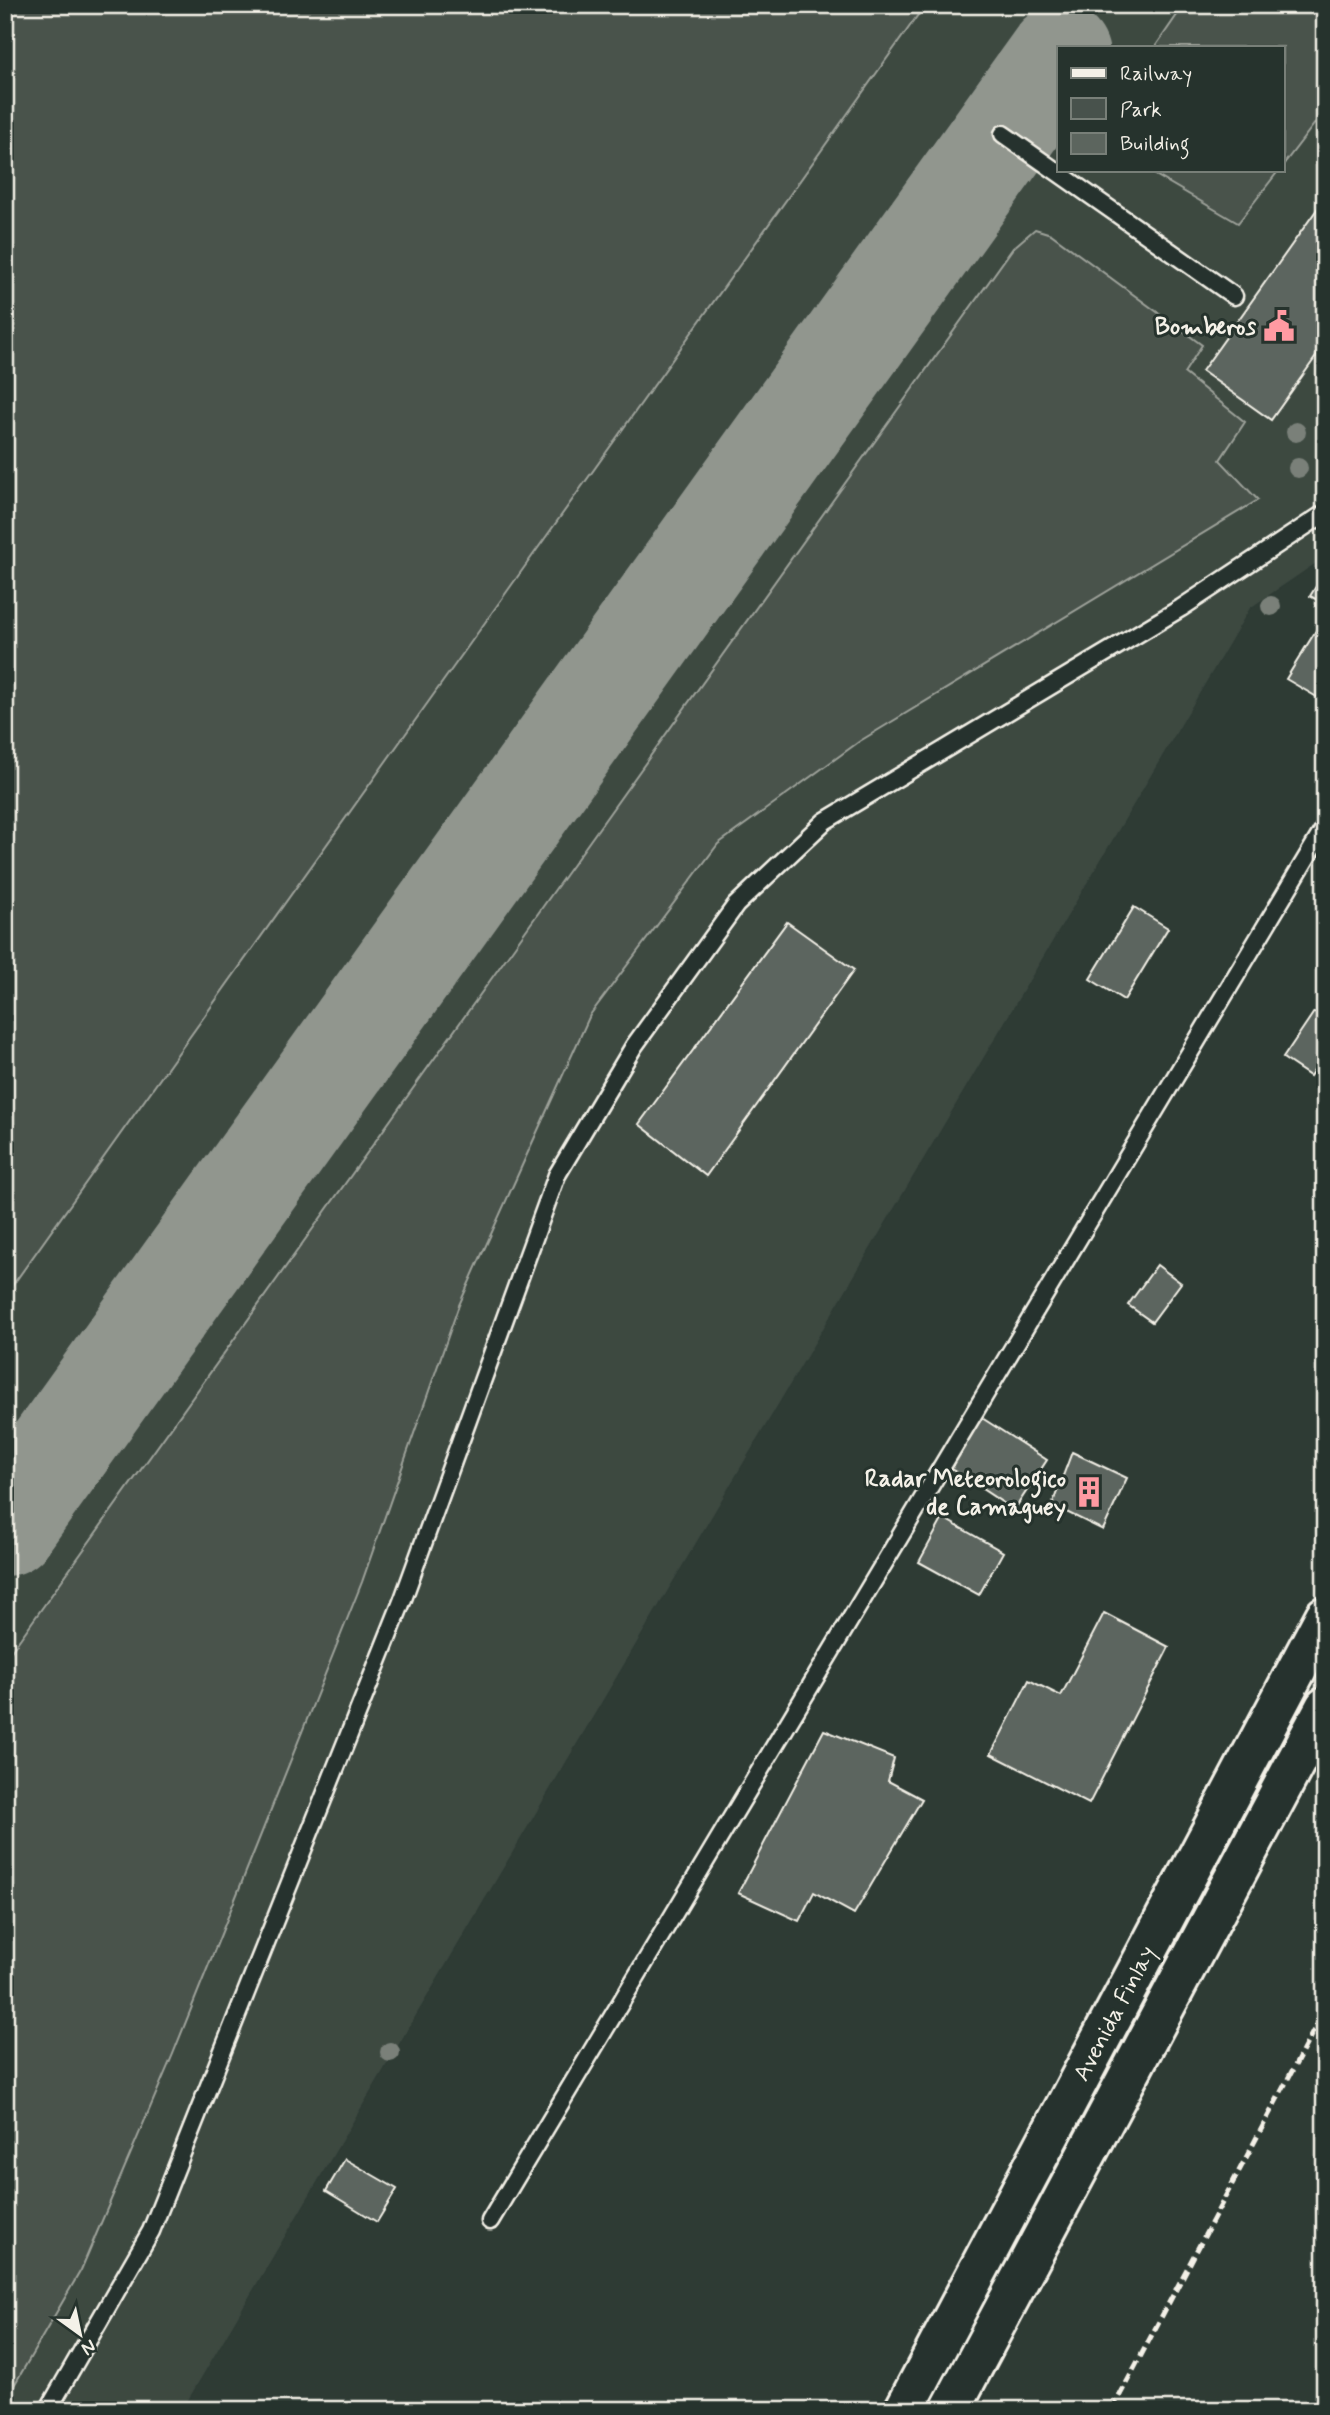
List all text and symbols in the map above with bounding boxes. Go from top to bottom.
legend [1057,46,1284,172]
text: Railway [1120,60,1192,88]
text: Park [1120,96,1162,124]
text: Building [1120,130,1190,160]
public building icon: Bomberos [1262,309,1296,343]
place label: Bomberos [1155,312,1256,343]
place label: Radar Meteorologico de Camaguey [865,1464,1066,1524]
building icon: Radar Meteorologico de Camaguey [1072,1475,1106,1509]
street label: Avenida Finlay [1067,1941,1164,2087]
north arrow [46,2300,116,2370]
text: N [76,2333,101,2361]

